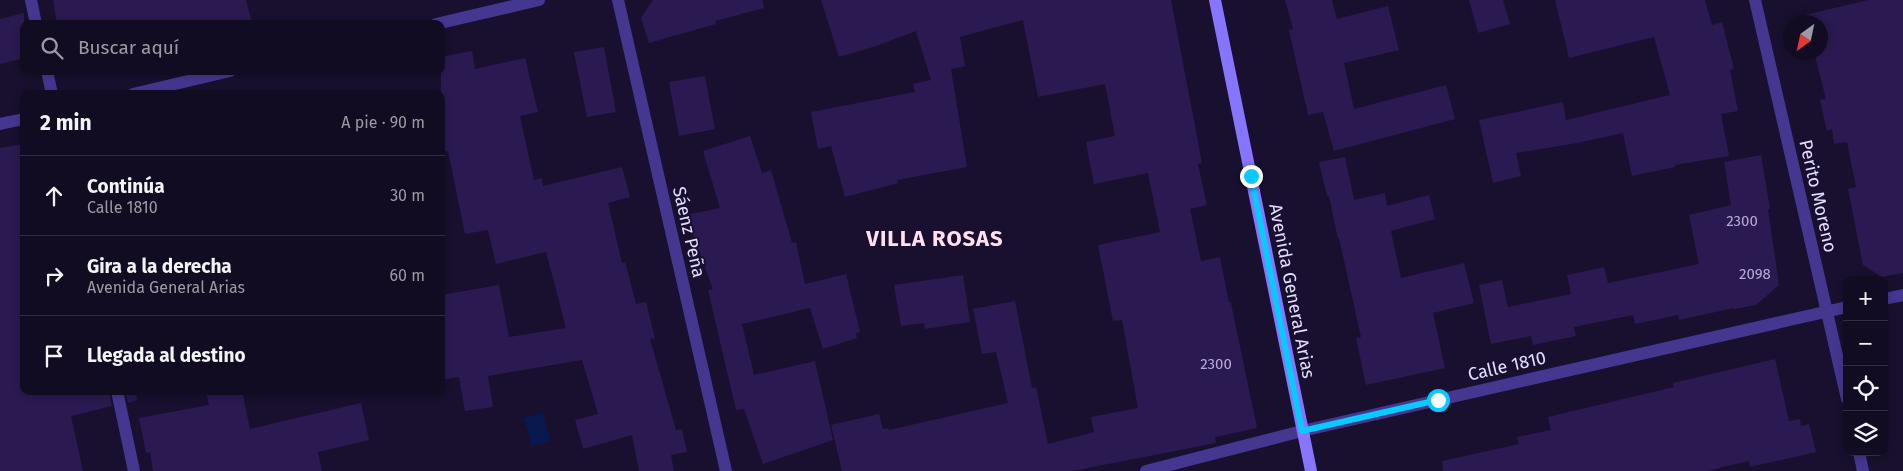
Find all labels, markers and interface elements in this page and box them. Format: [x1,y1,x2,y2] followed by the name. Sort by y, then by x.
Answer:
[1783,15,1828,60] north arrow
[20,20,445,75] search box
[38,34,66,62] icon: search
[78,36,179,59] text: Buscar aquí
[40,110,92,136] text: 2 min
[341,113,425,132] text: A pie · 90 m
[1794,137,1842,255] street label: Perito Moreno
[1240,165,1263,188] route end
[87,175,165,198] text: Continúa
[40,182,68,210] icon: ahead
[668,184,710,280] street label: Sáenz Peña
[390,186,425,205] text: 30 m
[87,198,158,217] text: Calle 1810
[1264,202,1320,380] street label: Avenida General Arias
[1726,212,1758,230] house number: 2300
[865,225,1004,252] district label: VILLA ROSAS
[87,255,232,278] text: Gira a la derecha
[40,262,68,290] icon: right
[1739,265,1771,283] house number: 2098
[390,266,425,285] text: 60 m
[1843,276,1888,456] map controls
[1843,276,1888,321] button: +
[87,278,245,297] text: Avenida General Arias
[1843,321,1888,366] button: −
[40,342,68,370] icon: arrive
[87,344,246,367] text: Llegada al destino
[1466,346,1548,386] street label: Calle 1810
[1200,355,1232,373] house number: 2300
[1843,366,1888,411] button: locate
[1427,389,1450,412] route start
[1843,411,1888,456] button: layers

